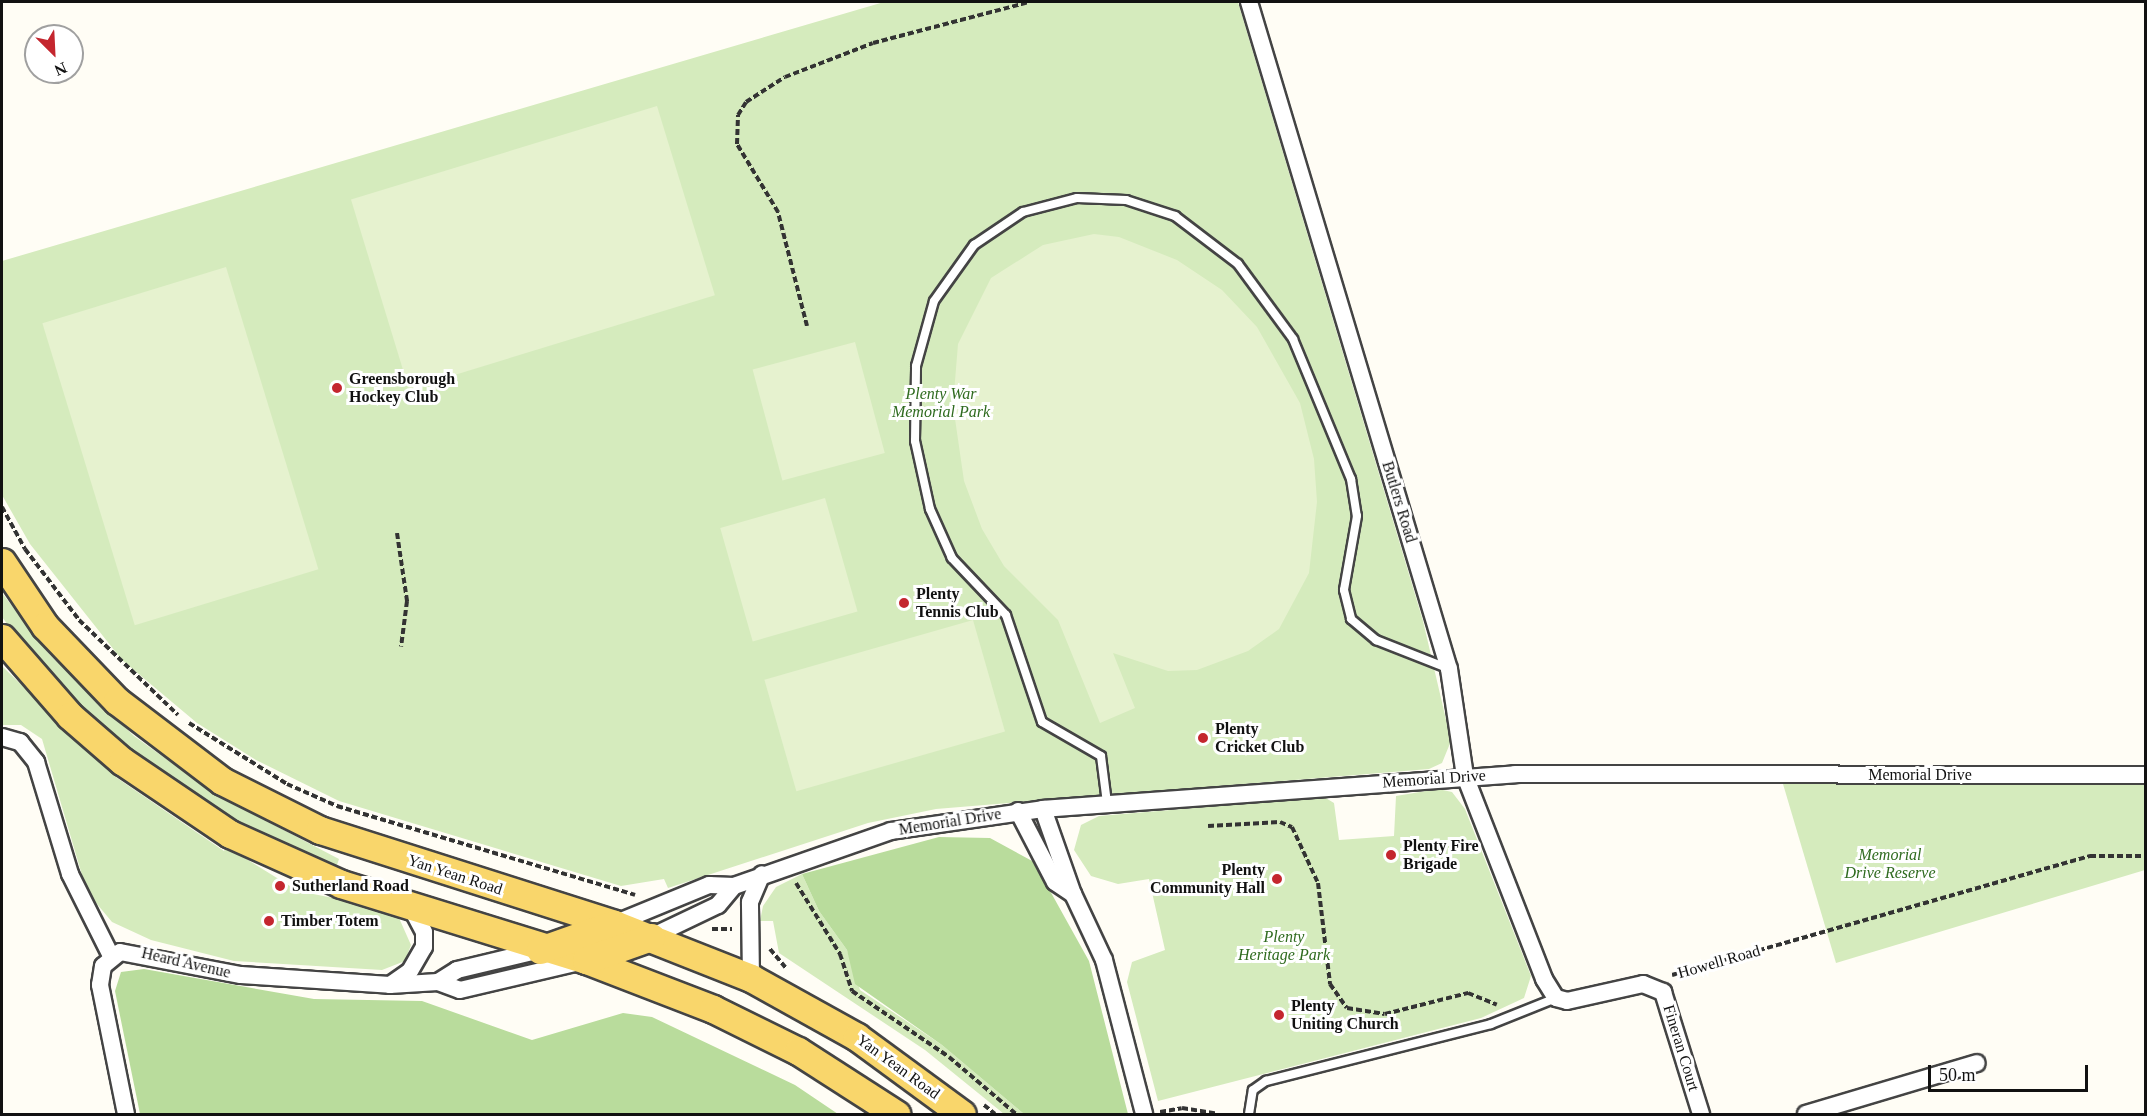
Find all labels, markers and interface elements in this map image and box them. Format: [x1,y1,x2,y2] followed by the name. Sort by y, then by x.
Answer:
[24,24,84,84] north arrow
[52,59,69,79] text: N
[349,369,455,407] place label: Greensborough Hockey Club
[330,381,344,395] marker: Greensborough Hockey Club
[892,384,990,422] park label: Plenty War Memorial Park
[1378,459,1420,545] street label: Butlers Road
[916,584,999,622] place label: Plenty Tennis Club
[897,596,911,610] marker: Plenty Tennis Club
[1215,719,1304,757] place label: Plenty Cricket Club
[1196,731,1210,745] marker: Plenty Cricket Club
[1868,765,1972,785] street label: Memorial Drive
[1382,766,1486,792] street label: Memorial Drive
[897,804,1003,840] street label: Memorial Drive
[1403,836,1479,874] place label: Plenty Fire Brigade
[1844,845,1936,883] park label: Memorial Drive Reserve
[1384,848,1398,862] marker: Plenty Fire Brigade
[405,851,505,899] street label: Yan Yean Road
[1150,860,1265,898] place label: Plenty Community Hall
[1270,872,1284,886] marker: Plenty Community Hall
[292,876,409,896] place label: Sutherland Road
[273,879,287,893] marker: Sutherland Road
[281,911,379,931] place label: Timber Totem
[262,914,276,928] marker: Timber Totem
[1238,927,1330,965] park label: Plenty Heritage Park
[1676,941,1762,983] street label: Howell Road
[139,943,233,983] street label: Heard Avenue
[1291,996,1399,1034] place label: Plenty Uniting Church
[1659,1002,1703,1094] street label: Fineran Court
[1272,1008,1286,1022] marker: Plenty Uniting Church
[852,1030,944,1104] street label: Yan Yean Road
[1931,1053,2092,1091] scale bar
[1939,1065,1976,1085] text: 50 m

